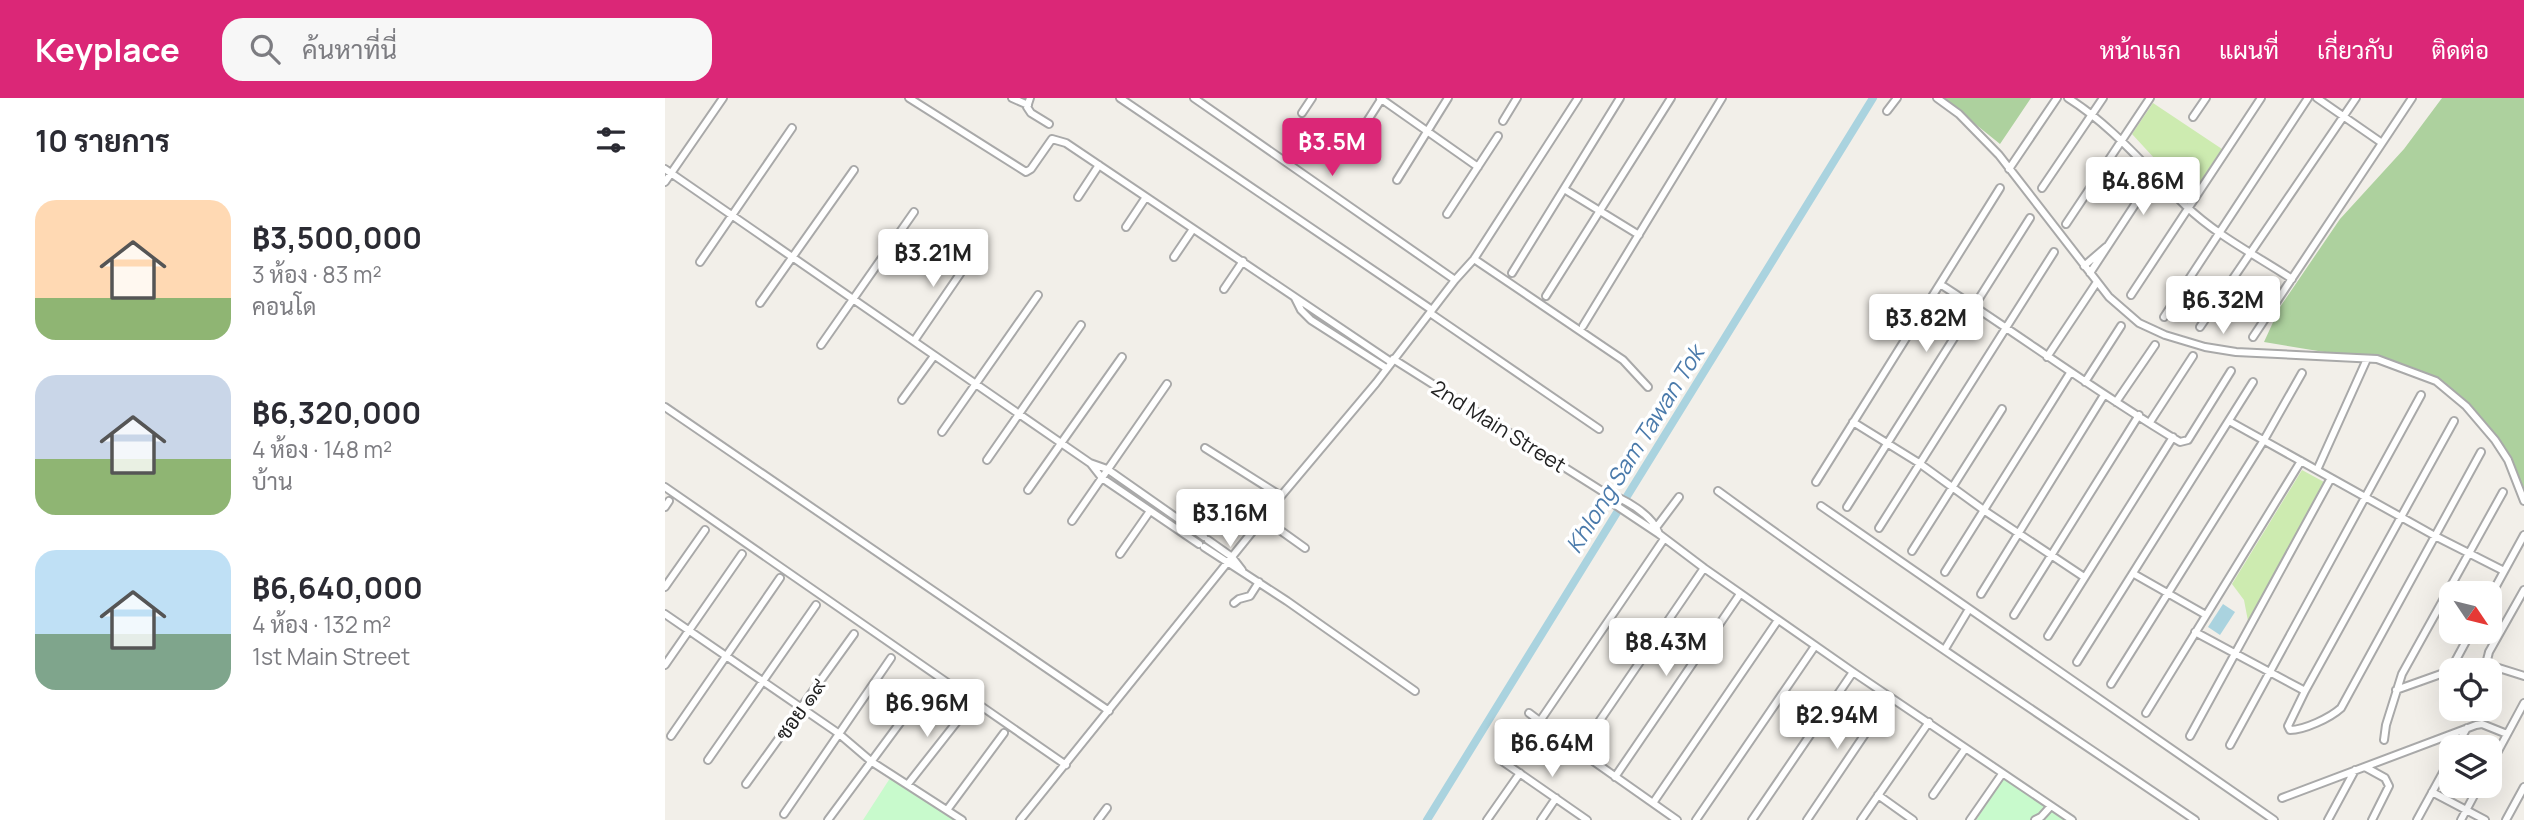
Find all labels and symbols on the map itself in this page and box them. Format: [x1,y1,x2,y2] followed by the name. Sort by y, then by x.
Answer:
[1283,118,1381,178] pin: ฿3.5M
[2086,158,2200,217] pin: ฿4.86M
[876,230,990,289] pin: ฿3.21M
[2166,276,2280,336] pin: ฿6.32M
[1869,294,1983,354] pin: ฿3.82M
[1557,336,1713,559] water label: Khlong Sam Tawan Tok
[1426,373,1572,479] street label: 2nd Main Street
[1173,490,1287,549] pin: ฿3.16M
[2439,581,2503,644] north arrow
[1609,618,1723,678] pin: ฿8.43M
[768,672,832,746] street label: ซอย ๑๙
[870,680,984,739] pin: ฿6.96M
[1780,692,1894,751] pin: ฿2.94M
[1495,720,1609,779] pin: ฿6.64M

